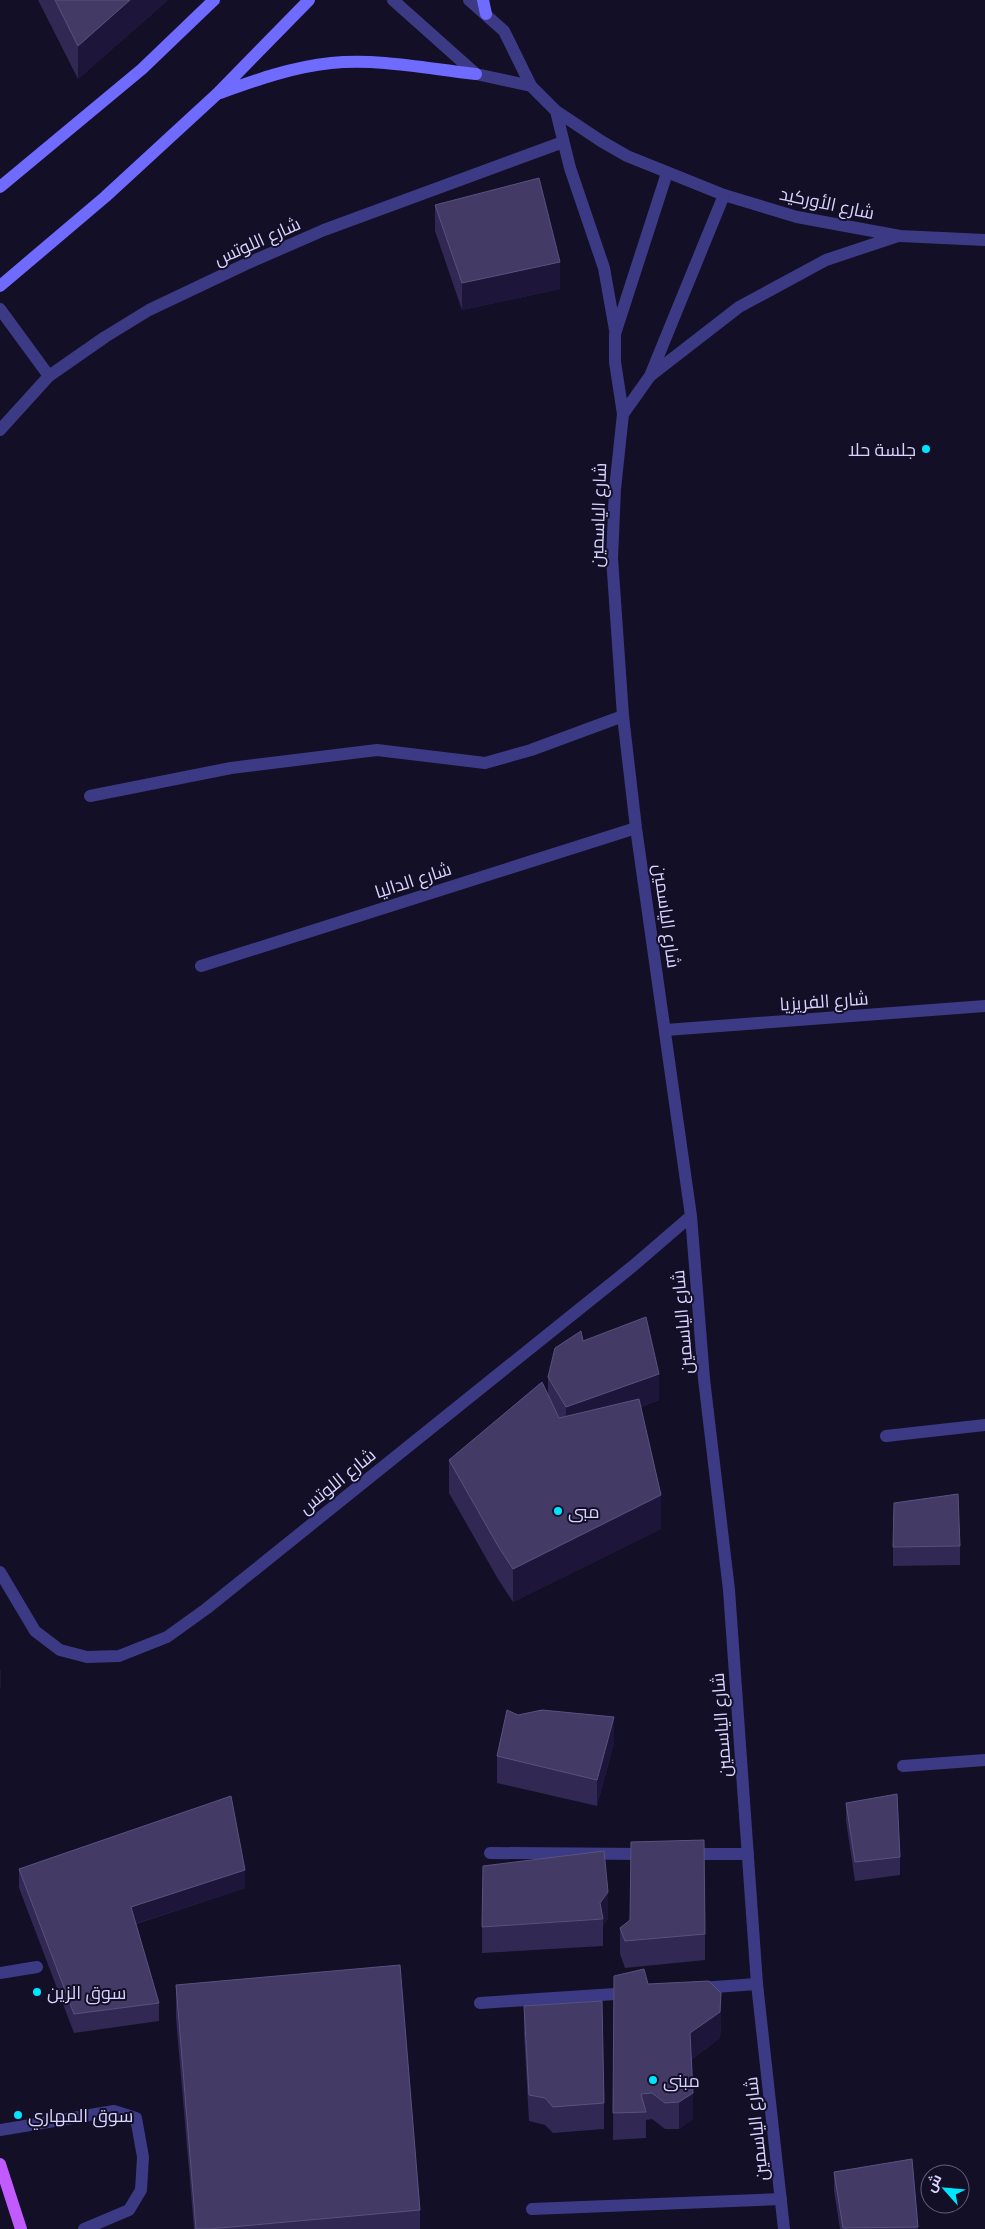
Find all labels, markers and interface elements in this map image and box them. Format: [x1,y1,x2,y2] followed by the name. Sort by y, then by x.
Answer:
[777,183,876,225] street label: شارع الأوركيد
[211,213,304,271] street label: شارع اللوتس
[848,439,916,460] place label: جلسة حلا
[920,443,932,455] marker: جلسة حلا
[586,462,612,568] street label: شارع الياسمين
[372,858,455,904] street label: شارع الداليا
[647,863,685,970] street label: شارع الياسمين
[779,987,869,1017] street label: شارع الفريزيا
[667,1269,699,1375] street label: شارع الياسمين
[295,1444,381,1520] street label: شارع اللوتس
[568,1501,600,1523] place label: مبى
[552,1505,564,1517] marker: مبى
[707,1672,737,1778] street label: شارع الياسمين
[47,1982,126,2005] place label: سوق الزين
[31,1986,43,1998] marker: سوق الزين
[663,2070,700,2092] place label: مبنى
[647,2074,659,2086] marker: مبنى
[740,2076,774,2182] street label: شارع الياسمين
[28,2105,133,2130] place label: سوق المهاري
[12,2109,24,2121] marker: سوق المهاري
[920,2164,970,2214] north arrow
[922,2171,946,2195] text: ش

